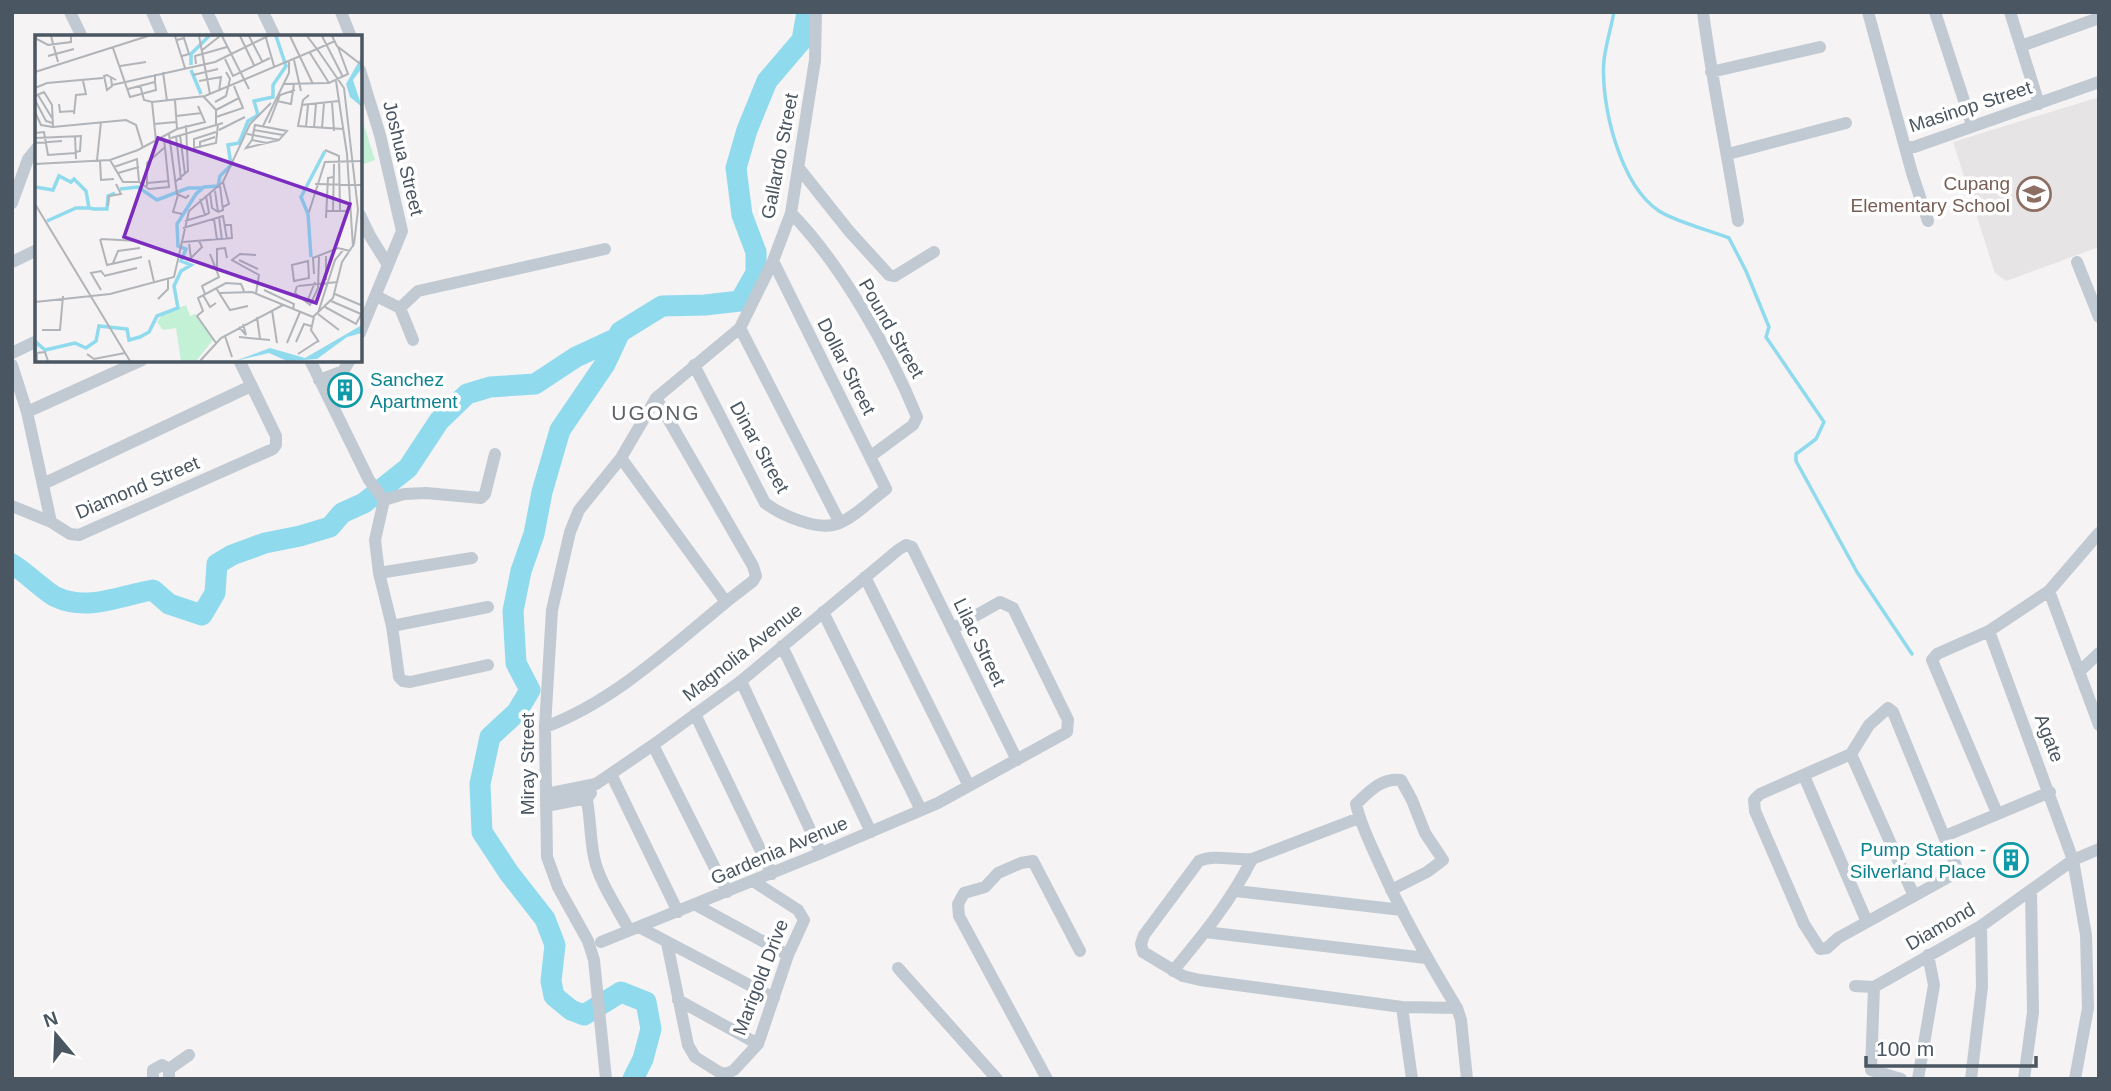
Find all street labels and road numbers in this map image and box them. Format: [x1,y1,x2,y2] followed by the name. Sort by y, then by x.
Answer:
[1906,77,2035,136] street label: Masinop Street
[757,91,802,221] street label: Gallardo Street
[379,99,428,218] street label: Joshua Street
[855,275,929,382] street label: Pound Street
[813,314,880,419] street label: Dollar Street
[726,398,794,497] street label: Dinar Street
[72,452,203,523] street label: Diamond Street
[949,595,1010,690] street label: Lilac Street
[679,599,806,705] street label: Magnolia Avenue
[2031,711,2068,765] street label: Agate
[517,712,538,815] street label: Miray Street
[708,812,851,889] street label: Gardenia Avenue
[1902,898,1978,955] street label: Diamond
[729,916,792,1038] street label: Marigold Drive

